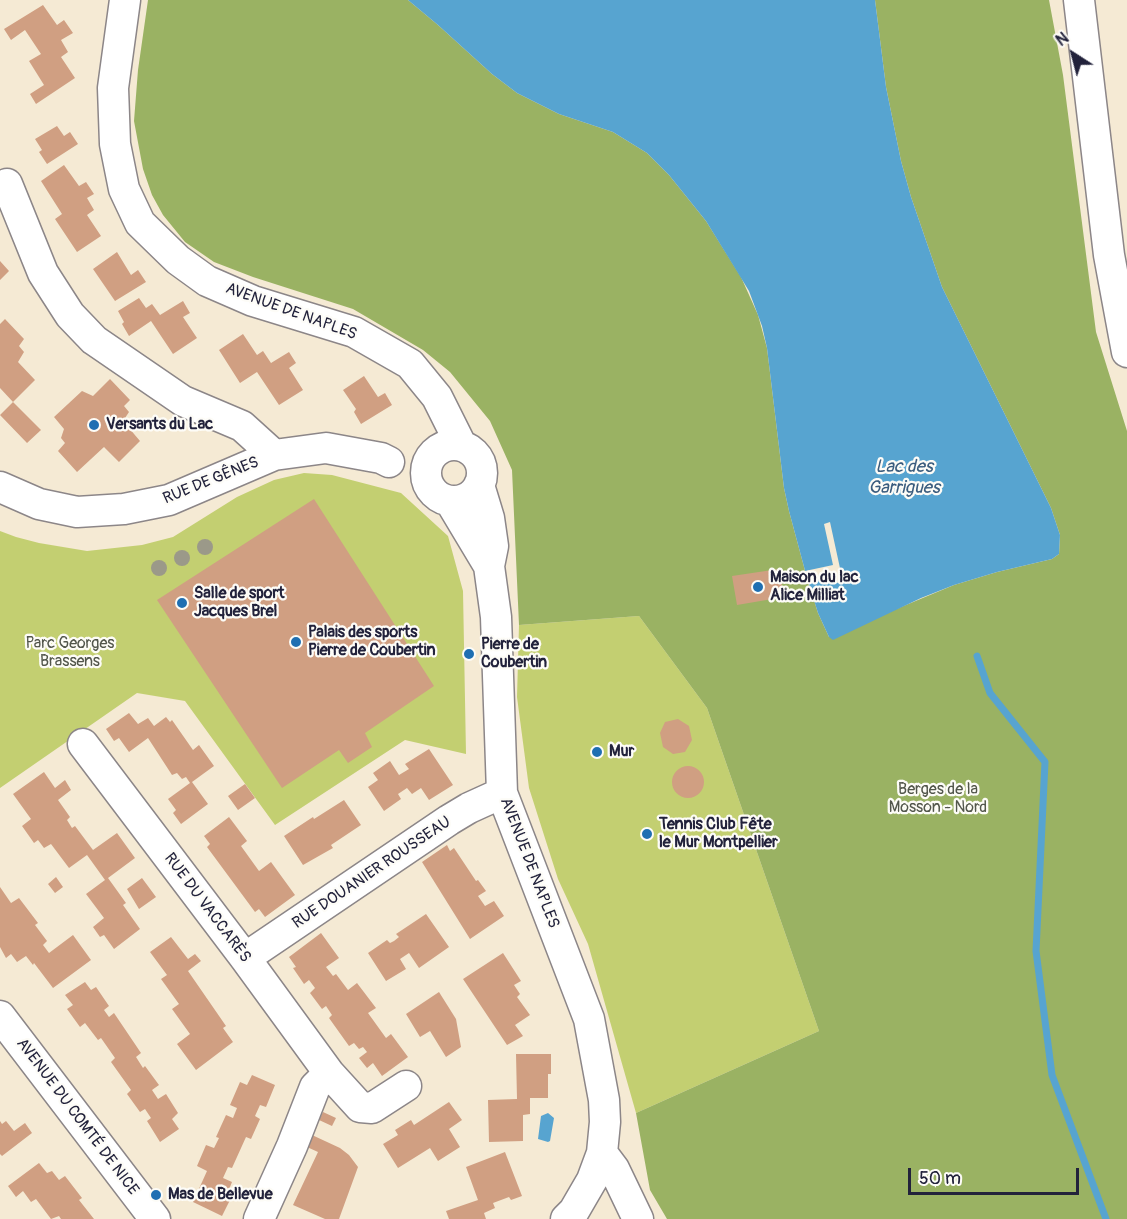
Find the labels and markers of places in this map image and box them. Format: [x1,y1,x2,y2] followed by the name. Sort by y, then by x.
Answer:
[106,415,213,435] place label: Versants du Lac
[87,418,101,432] marker: Versants du Lac
[770,568,859,606] place label: Maison du lac Alice Milliat
[751,580,765,594] marker: Maison du lac Alice Milliat
[194,584,285,622] place label: Salle de sport Jacques Brel
[175,596,189,610] marker: Salle de sport Jacques Brel
[308,623,436,661] place label: Palais des sports Pierre de Coubertin
[289,635,303,649] marker: Palais des sports Pierre de Coubertin
[481,635,547,673] place label: Pierre de Coubertin
[462,647,476,661] marker: Pierre de Coubertin
[609,742,634,762] place label: Mur
[590,745,604,759] marker: Mur
[659,815,778,853] place label: Tennis Club Fête le Mur Montpellier
[640,827,654,841] marker: Tennis Club Fête le Mur Montpellier
[168,1185,273,1205] place label: Mas de Bellevue
[149,1188,163,1202] marker: Mas de Bellevue

